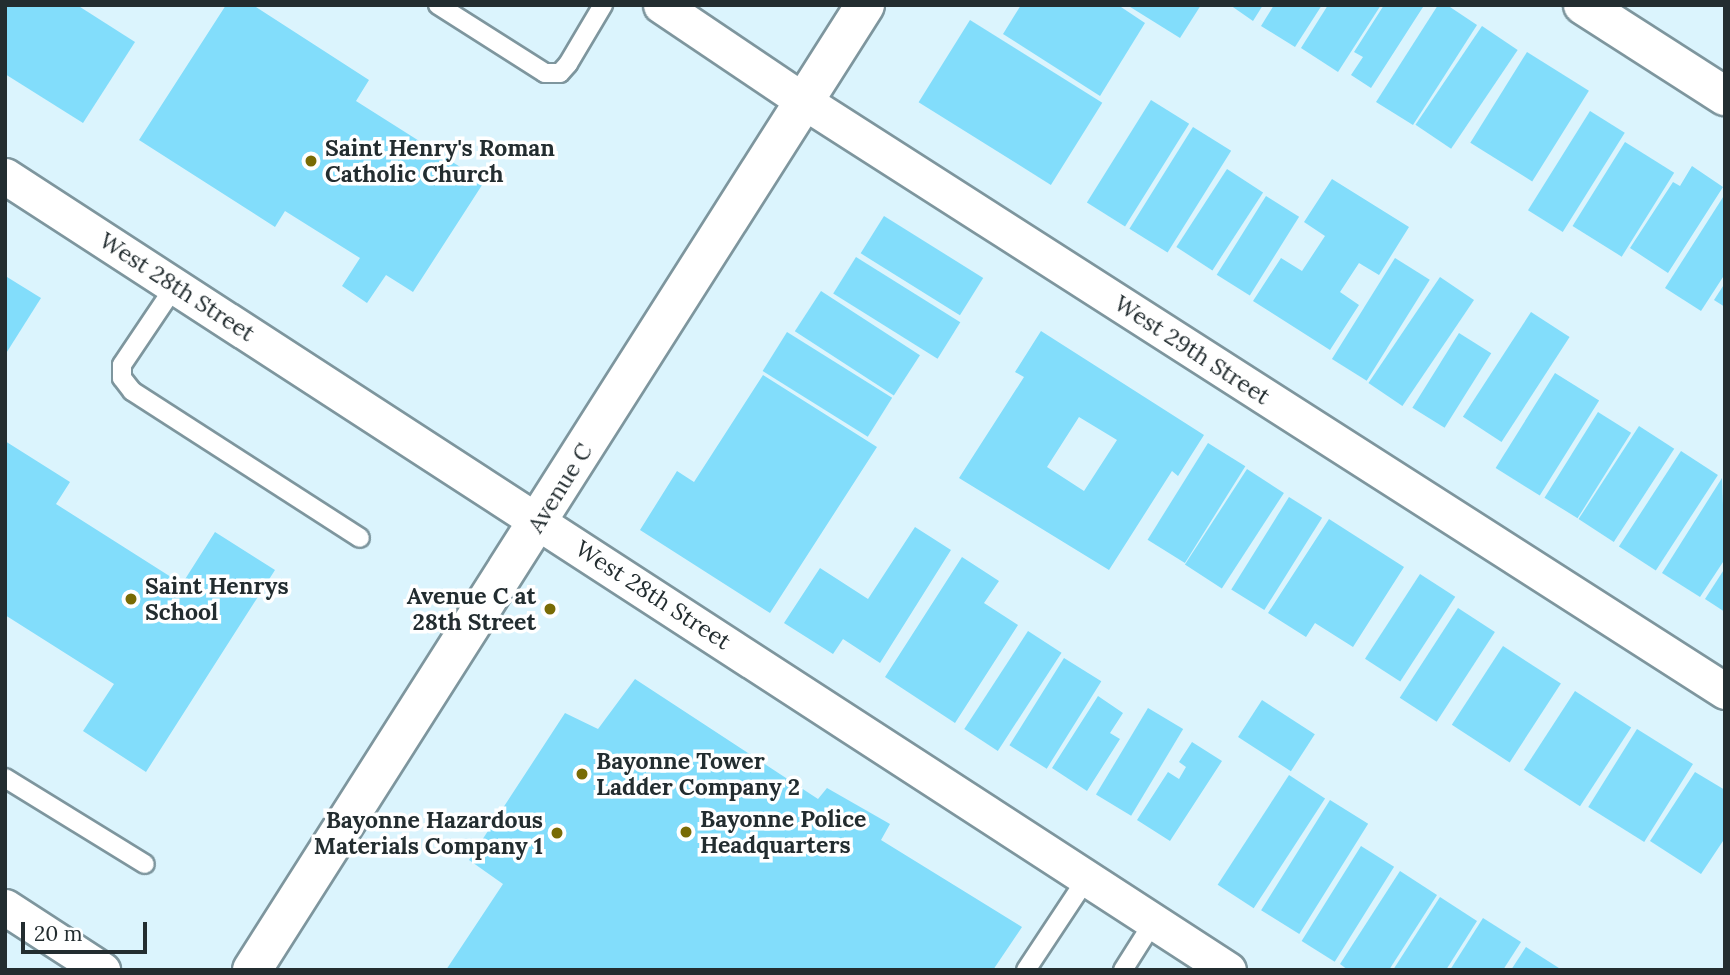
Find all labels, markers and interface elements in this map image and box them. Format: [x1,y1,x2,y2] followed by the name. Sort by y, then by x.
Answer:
[325,134,555,188] place label: Saint Henry's Roman Catholic Church
[303,153,319,169] marker: Saint Henry's Roman Catholic Church
[94,227,260,347] street label: West 28th Street
[1109,290,1275,410] street label: West 29th Street
[522,438,598,538] street label: Avenue C
[570,535,736,655] street label: West 28th Street
[145,572,289,626] place label: Saint Henrys School
[407,582,536,636] place label: Avenue C at 28th Street
[123,591,139,607] marker: Saint Henrys School
[542,601,558,617] marker: Avenue C at 28th Street
[596,747,800,801] place label: Bayonne Tower Ladder Company 2
[574,766,590,782] marker: Bayonne Tower Ladder Company 2
[700,805,866,859] place label: Bayonne Police Headquarters
[314,806,543,860] place label: Bayonne Hazardous Materials Company 1
[678,824,694,840] marker: Bayonne Police Headquarters
[549,825,565,841] marker: Bayonne Hazardous Materials Company 1
[24,908,150,952] scale bar
[34,920,83,947] text: 20 m

